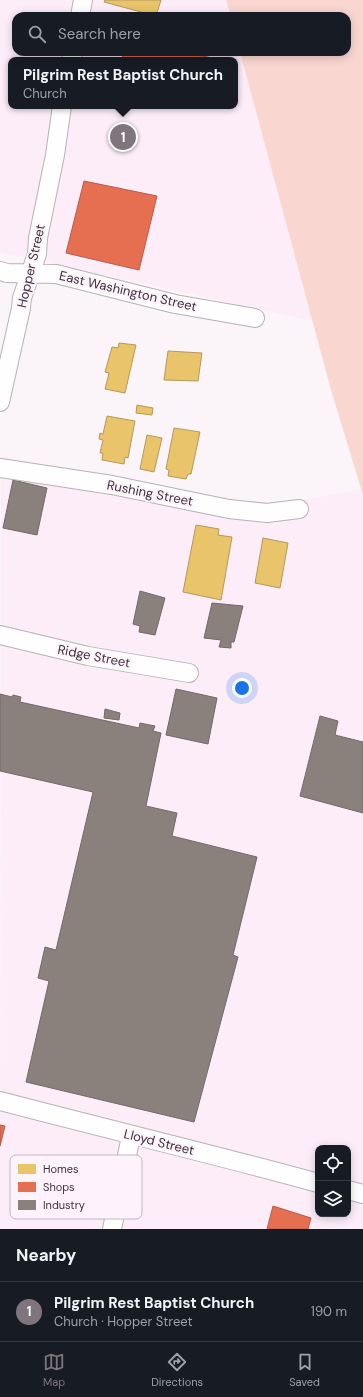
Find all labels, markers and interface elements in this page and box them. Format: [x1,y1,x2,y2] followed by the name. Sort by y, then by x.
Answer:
[12,12,351,56] search box
[26,23,48,45] icon: search
[58,24,141,44] text: Search here
[8,57,238,109] popup
[23,65,223,85] text: Pilgrim Rest Baptist Church
[23,85,67,102] text: Church
[110,122,136,152] pin: 1
[13,223,49,309] street label: Hopper Street
[58,267,198,315] street label: East Washington Street
[106,476,194,510] street label: Rushing Street
[56,641,132,671] street label: Ridge Street
[232,678,252,698] your location
[122,1125,196,1159] street label: Lloyd Street
[315,1145,351,1217] map controls
[315,1145,351,1181] button: locate
[10,1155,142,1219] legend
[43,1162,79,1176] text: Homes
[43,1180,75,1194] text: Shops
[315,1181,351,1217] button: layers
[43,1198,85,1212] text: Industry
[16,1244,76,1266] text: Nearby
[54,1293,254,1313] text: Pilgrim Rest Baptist Church
[27,1303,31,1320] text: 1
[311,1303,347,1320] text: 190 m
[54,1313,193,1330] text: Church · Hopper Street
[43,1351,65,1389] tab: Map
[151,1351,203,1389] tab: Directions
[289,1351,320,1389] tab: Saved

